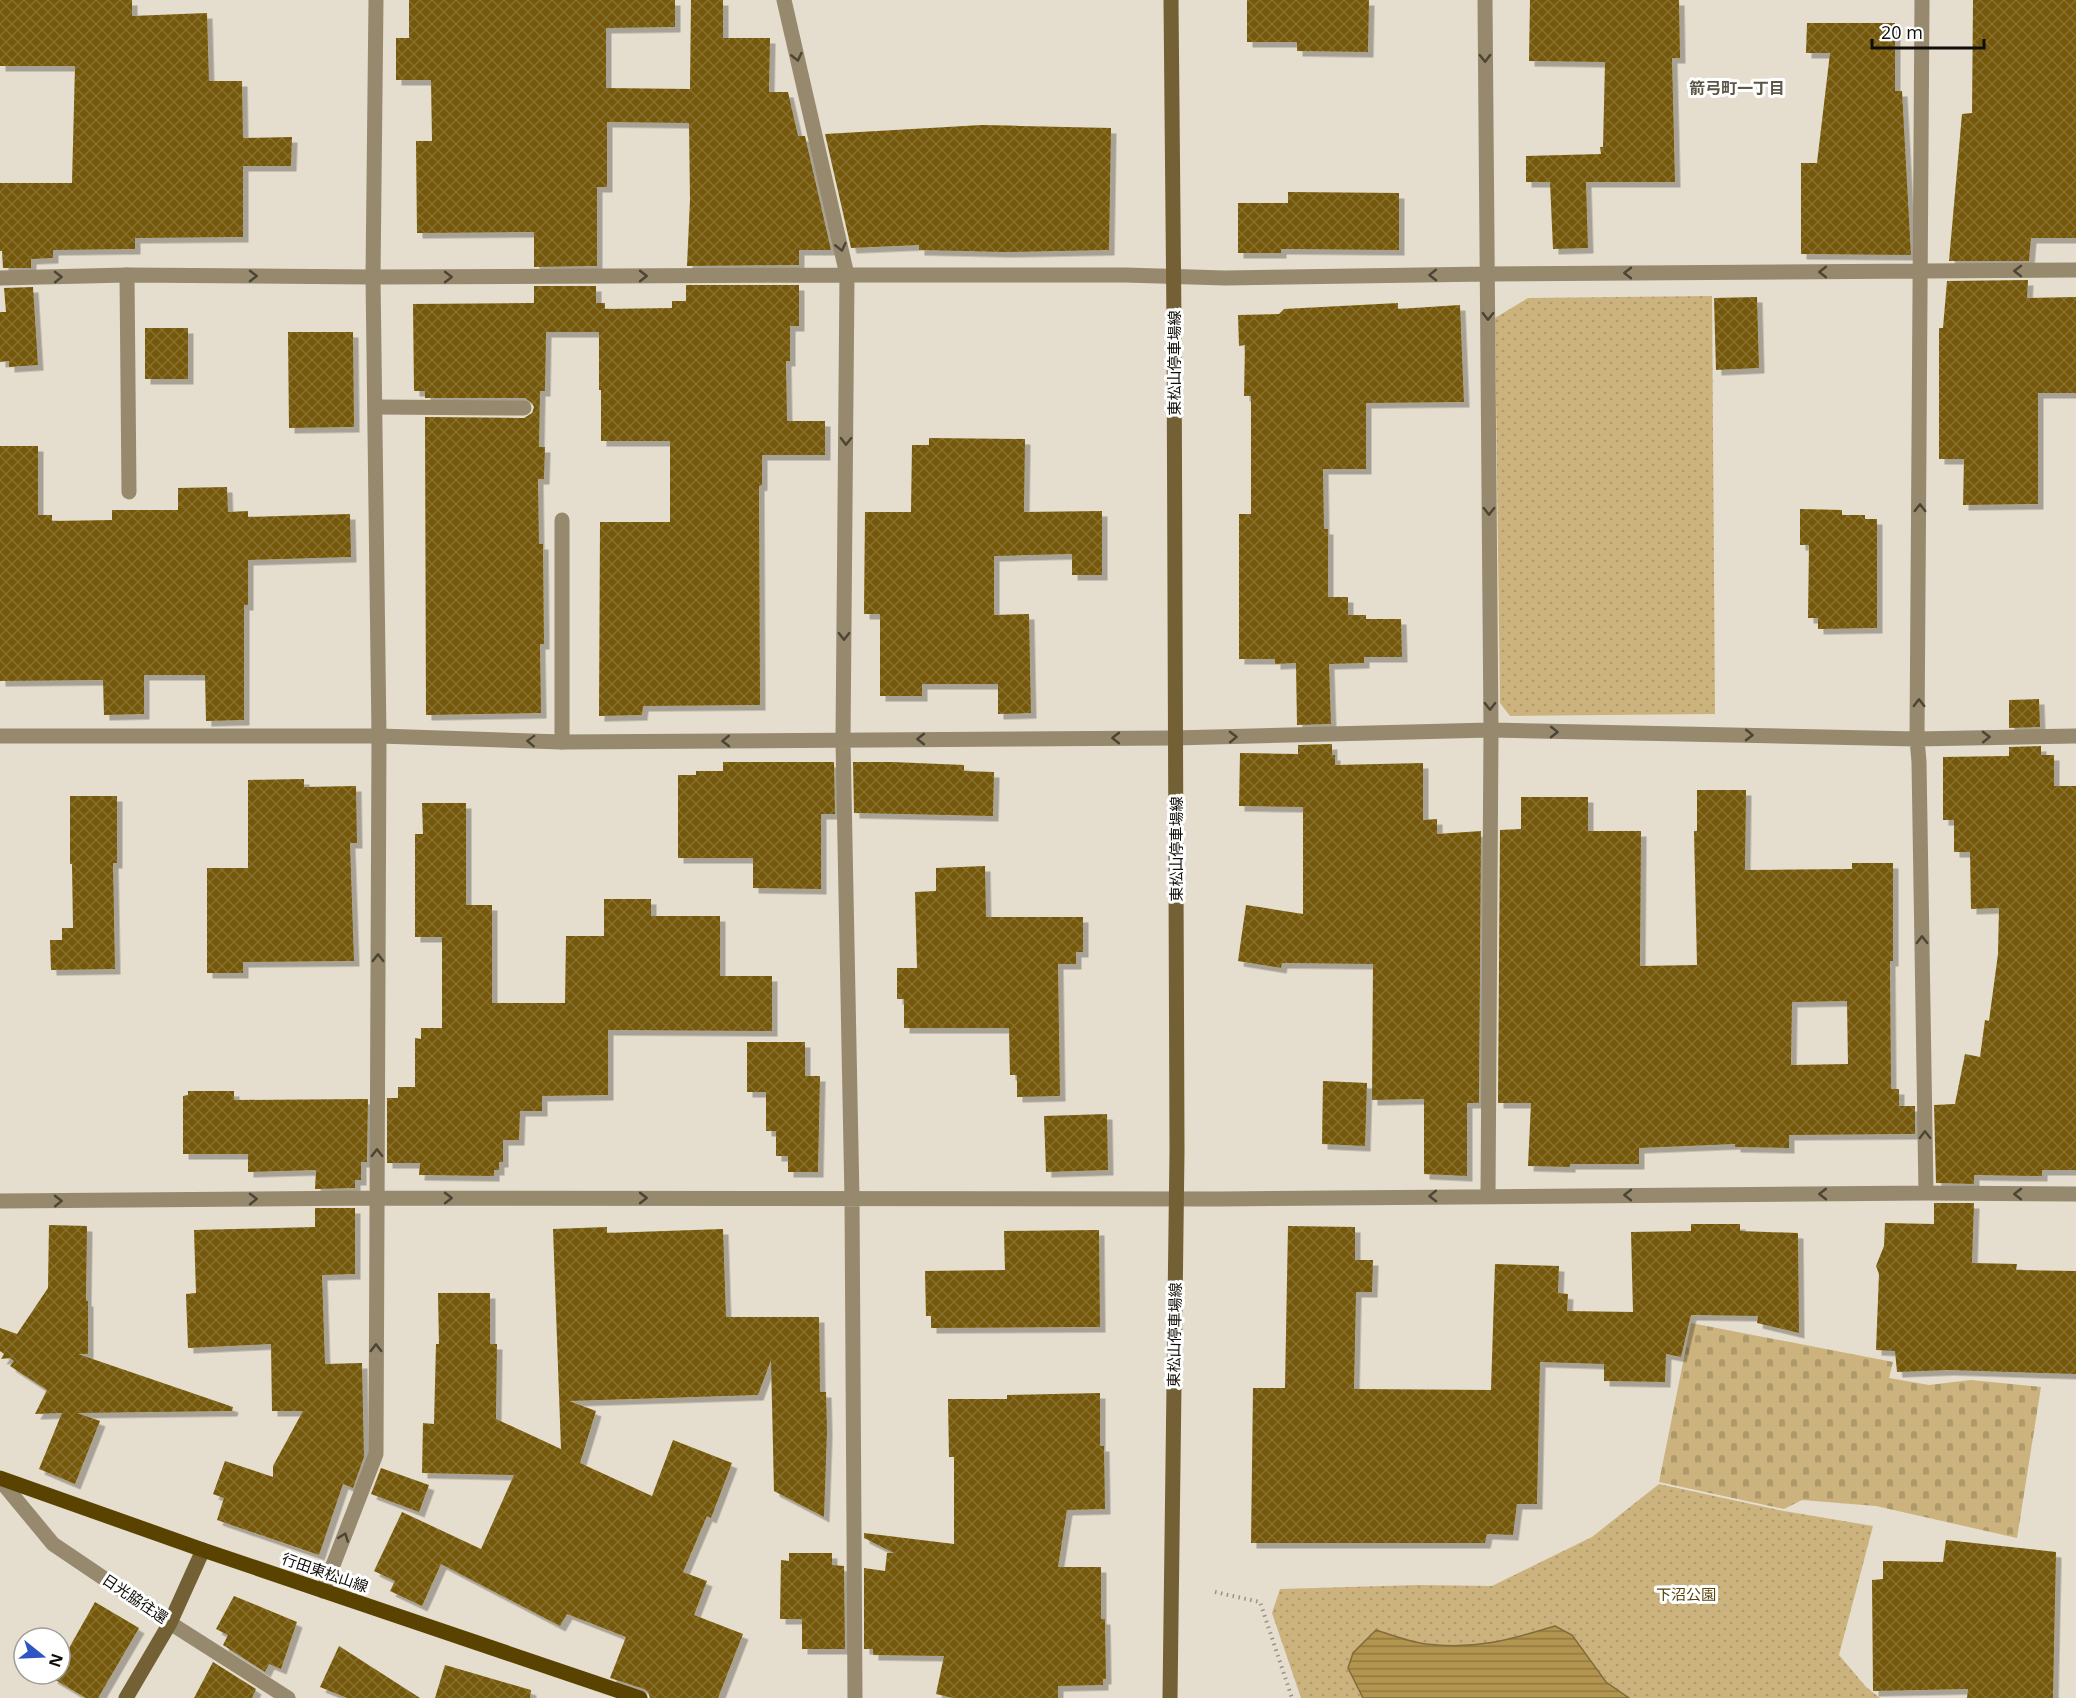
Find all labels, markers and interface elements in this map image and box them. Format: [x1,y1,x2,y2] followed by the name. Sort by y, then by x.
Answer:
[1872,12,1984,50] scale bar
[1881,20,1923,44] text: 20 m
[790,52,803,62] one-way arrow
[1479,54,1491,63] one-way arrow
[1689,77,1785,99] district label: 箭弓町一丁目
[834,242,847,252] one-way arrow
[2013,265,2022,277] one-way arrow
[1818,266,1827,278] one-way arrow
[1623,267,1632,279] one-way arrow
[1428,269,1437,281] one-way arrow
[249,270,258,282] one-way arrow
[639,270,648,282] one-way arrow
[54,271,63,283] one-way arrow
[444,271,453,283] one-way arrow
[1164,310,1184,416] street label: 東松山停車場線
[1482,312,1494,321] one-way arrow
[840,437,852,446] one-way arrow
[1914,504,1926,513] one-way arrow
[1483,507,1495,516] one-way arrow
[838,632,850,641] one-way arrow
[1912,699,1925,708] one-way arrow
[1484,702,1497,711] one-way arrow
[1549,725,1558,738] one-way arrow
[1744,729,1753,742] one-way arrow
[1228,731,1237,743] one-way arrow
[1981,731,1990,744] one-way arrow
[1111,732,1120,744] one-way arrow
[916,733,925,745] one-way arrow
[526,735,535,748] one-way arrow
[721,735,730,747] one-way arrow
[1166,796,1186,902] street label: 東松山停車場線
[1916,935,1928,944] one-way arrow
[372,954,384,963] one-way arrow
[1919,1130,1931,1139] one-way arrow
[371,1149,383,1158] one-way arrow
[1818,1188,1827,1200] one-way arrow
[2013,1188,2022,1200] one-way arrow
[1623,1189,1632,1201] one-way arrow
[1428,1190,1437,1202] one-way arrow
[444,1192,453,1204] one-way arrow
[639,1192,648,1204] one-way arrow
[249,1193,258,1205] one-way arrow
[54,1195,63,1207] one-way arrow
[1163,1282,1185,1388] street label: 東松山停車場線
[370,1344,383,1353] one-way arrow
[337,1532,349,1543] one-way arrow
[280,1548,371,1596] street label: 行田東松山線
[99,1569,172,1627] street label: 日光脇往還
[1656,1584,1716,1604] park label: 下沼公園
[12,1626,72,1686] north arrow
[44,1651,69,1670] text: N

